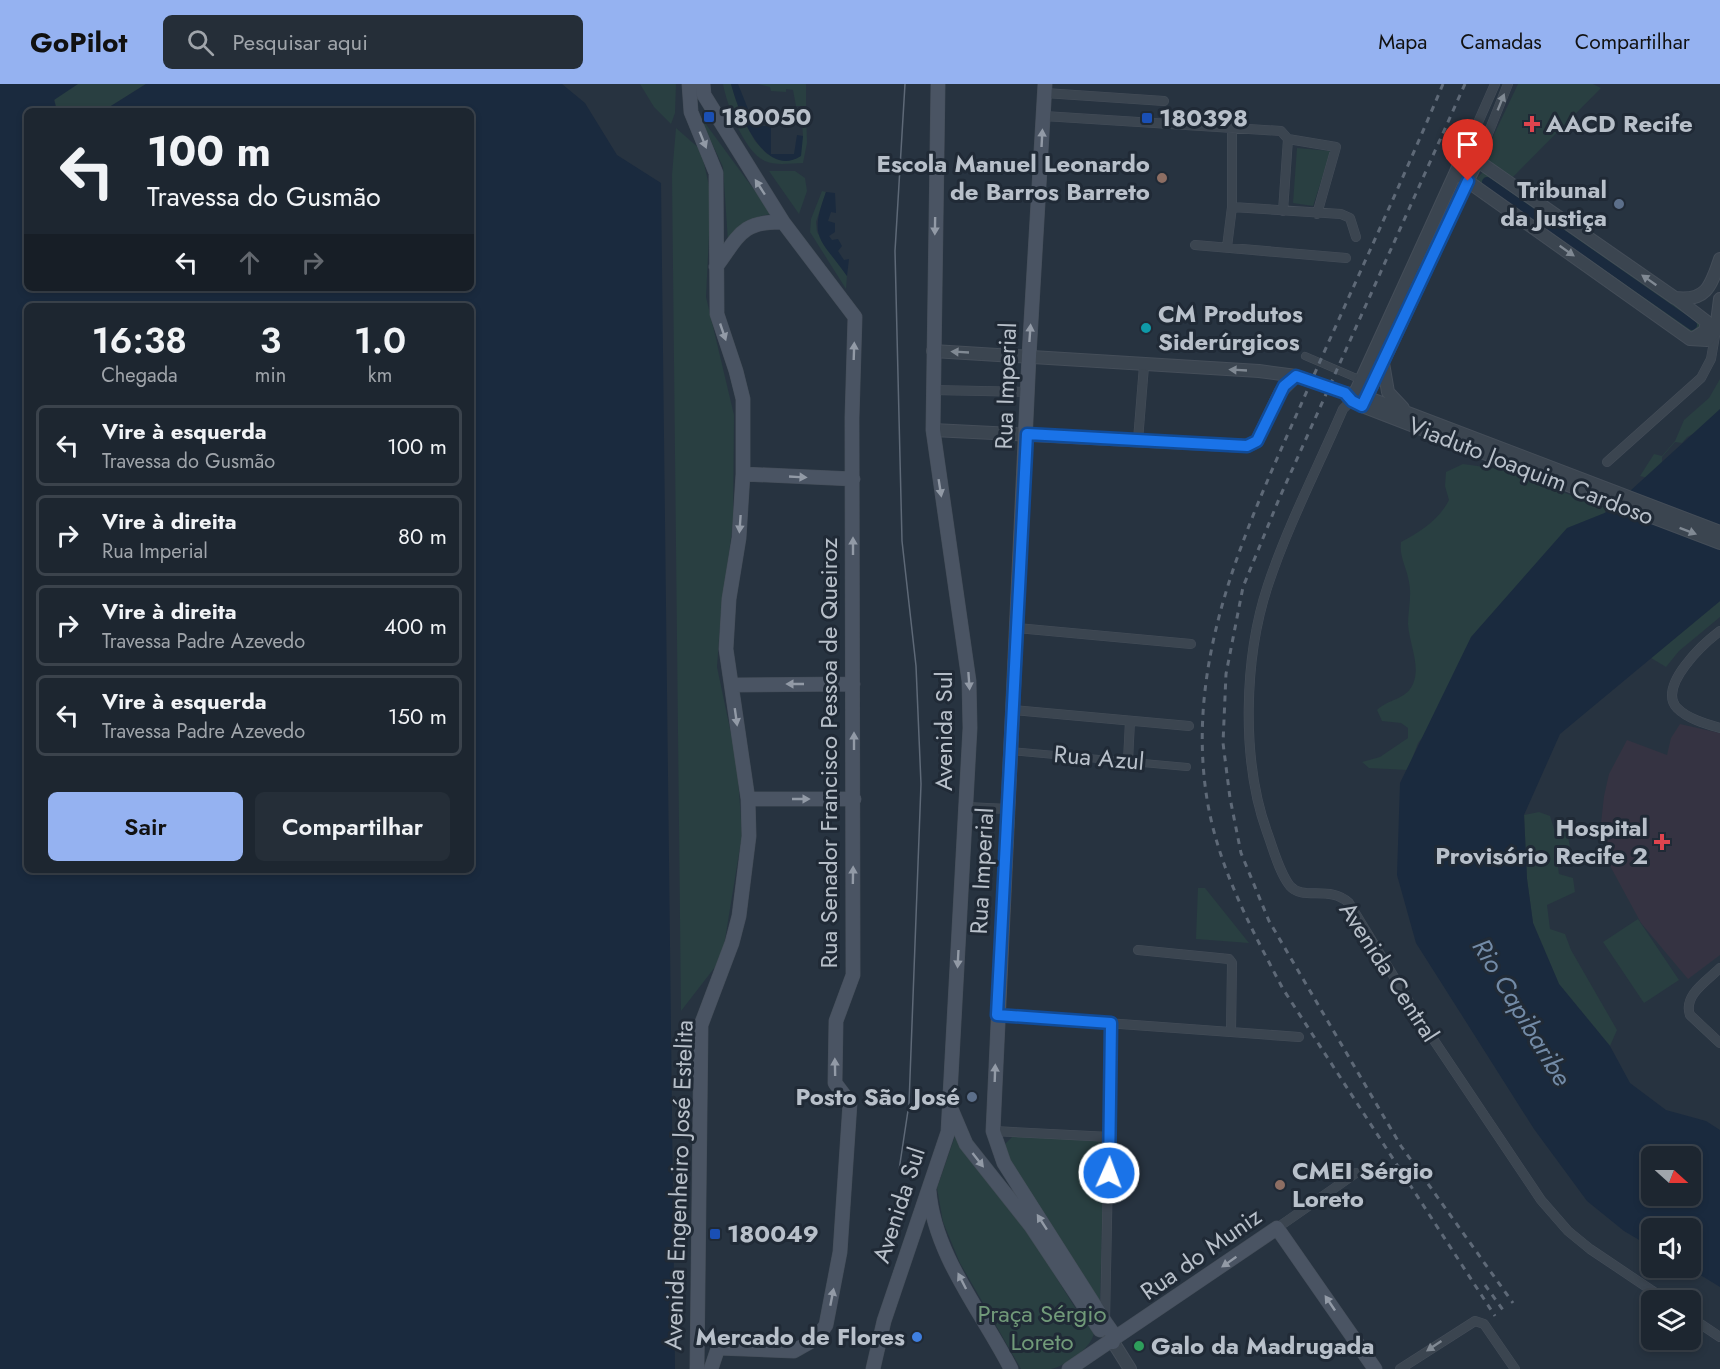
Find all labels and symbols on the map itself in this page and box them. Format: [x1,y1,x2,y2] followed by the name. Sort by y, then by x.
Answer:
[1496,93,1506,111] one-way arrow
[721,99,811,134] place label: 180050
[1159,100,1248,135] place label: 180398
[1545,106,1693,141] place label: AACD Recife
[702,110,716,124] marker: 180050
[1140,111,1154,125] marker: 180398
[1523,115,1541,133] marker: AACD Recife
[1442,119,1493,181] pin
[1038,128,1047,147] one-way arrow
[698,132,708,150] one-way arrow
[876,146,1150,209] place label: Escola Manuel Leonardo de Barros Barreto
[1155,171,1169,185] marker: Escola Manuel Leonardo de Barros Barreto
[1500,172,1607,235] place label: Tribunal da Justiça
[755,179,766,195] one-way arrow
[1612,197,1626,211] marker: Tribunal da Justiça
[930,217,940,236] one-way arrow
[1559,245,1575,257] one-way arrow
[1641,275,1657,286] one-way arrow
[1158,296,1303,359] place label: CM Produtos Siderúrgicos
[1139,321,1153,335] marker: CM Produtos Siderúrgicos
[986,322,1025,450] street label: Rua Imperial
[719,323,728,341] one-way arrow
[1026,323,1035,342] one-way arrow
[850,341,859,360] one-way arrow
[950,348,969,357] one-way arrow
[1229,366,1248,375] one-way arrow
[1403,408,1659,534] street label: Viaduto Joaquim Cardoso
[789,472,808,481] one-way arrow
[936,479,945,498] one-way arrow
[735,514,745,533] one-way arrow
[1679,526,1697,536] one-way arrow
[848,536,858,555] one-way arrow
[811,538,846,968] street label: Rua Senador Francisco Pessoa de Queiroz
[926,671,961,791] street label: Avenida Sul
[964,671,974,690] one-way arrow
[785,679,804,689] one-way arrow
[732,708,741,727] one-way arrow
[849,731,859,750] one-way arrow
[1052,736,1146,779] street label: Rua Azul
[792,794,811,804] one-way arrow
[961,807,1002,935] street label: Rua Imperial
[1435,810,1648,873] place label: Hospital Provisório Recife 2
[1653,833,1671,851] marker: Hospital Provisório Recife 2
[849,865,858,884] one-way arrow
[1331,895,1448,1049] street label: Avenida Central
[1463,931,1581,1093] water label: Rio Capibaribe
[953,950,962,969] one-way arrow
[655,1019,702,1351] street label: Avenida Engenheiro José Estelita
[830,1057,840,1076] one-way arrow
[990,1063,999,1082] one-way arrow
[795,1079,960,1114] place label: Posto São José
[965,1090,979,1104] marker: Posto São José
[1077,1141,1141,1205] position arrow
[863,1142,934,1267] street label: Avenida Sul
[1641,1146,1701,1206] north arrow
[971,1152,984,1168] one-way arrow
[1292,1153,1433,1216] place label: CMEI Sérgio Loreto
[1273,1178,1287,1192] marker: CMEI Sérgio Loreto
[1133,1199,1268,1308] street label: Rua do Muniz
[1036,1214,1047,1230] one-way arrow
[727,1216,819,1251] place label: 180049
[708,1227,722,1241] marker: 180049
[1221,1256,1237,1267] one-way arrow
[958,1273,967,1290] one-way arrow
[828,1288,837,1307] one-way arrow
[1325,1295,1336,1311] one-way arrow
[977,1296,1107,1359] park label: Praça Sérgio Loreto
[696,1319,905,1354] place label: Mercado de Flores
[1151,1328,1374,1363] place label: Galo da Madrugada
[910,1330,924,1344] marker: Mercado de Flores
[1132,1339,1146,1353] marker: Galo da Madrugada
[1426,1341,1443,1352] one-way arrow

